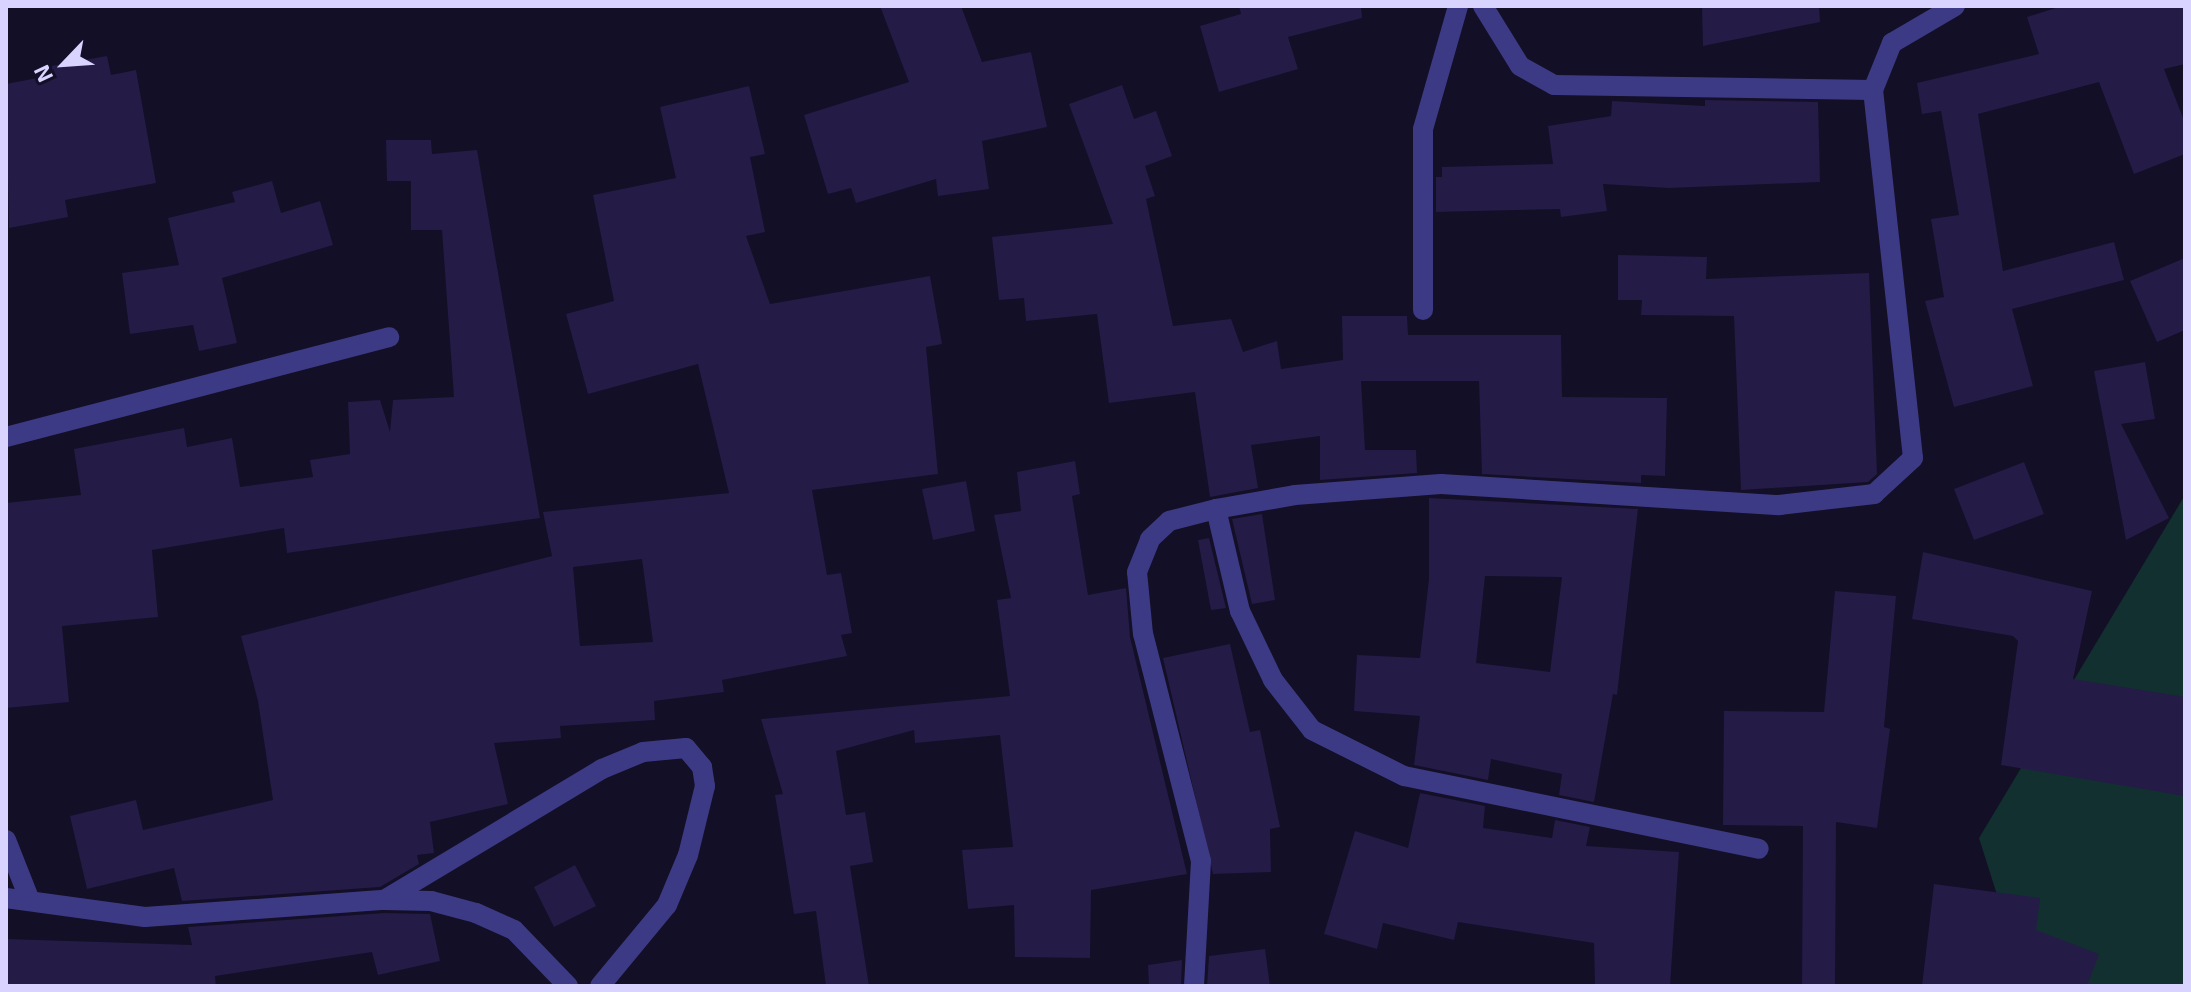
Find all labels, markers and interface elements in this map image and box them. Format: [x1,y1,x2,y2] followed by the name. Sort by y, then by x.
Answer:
[24,24,104,104] north arrow
[27,61,57,87] text: N

